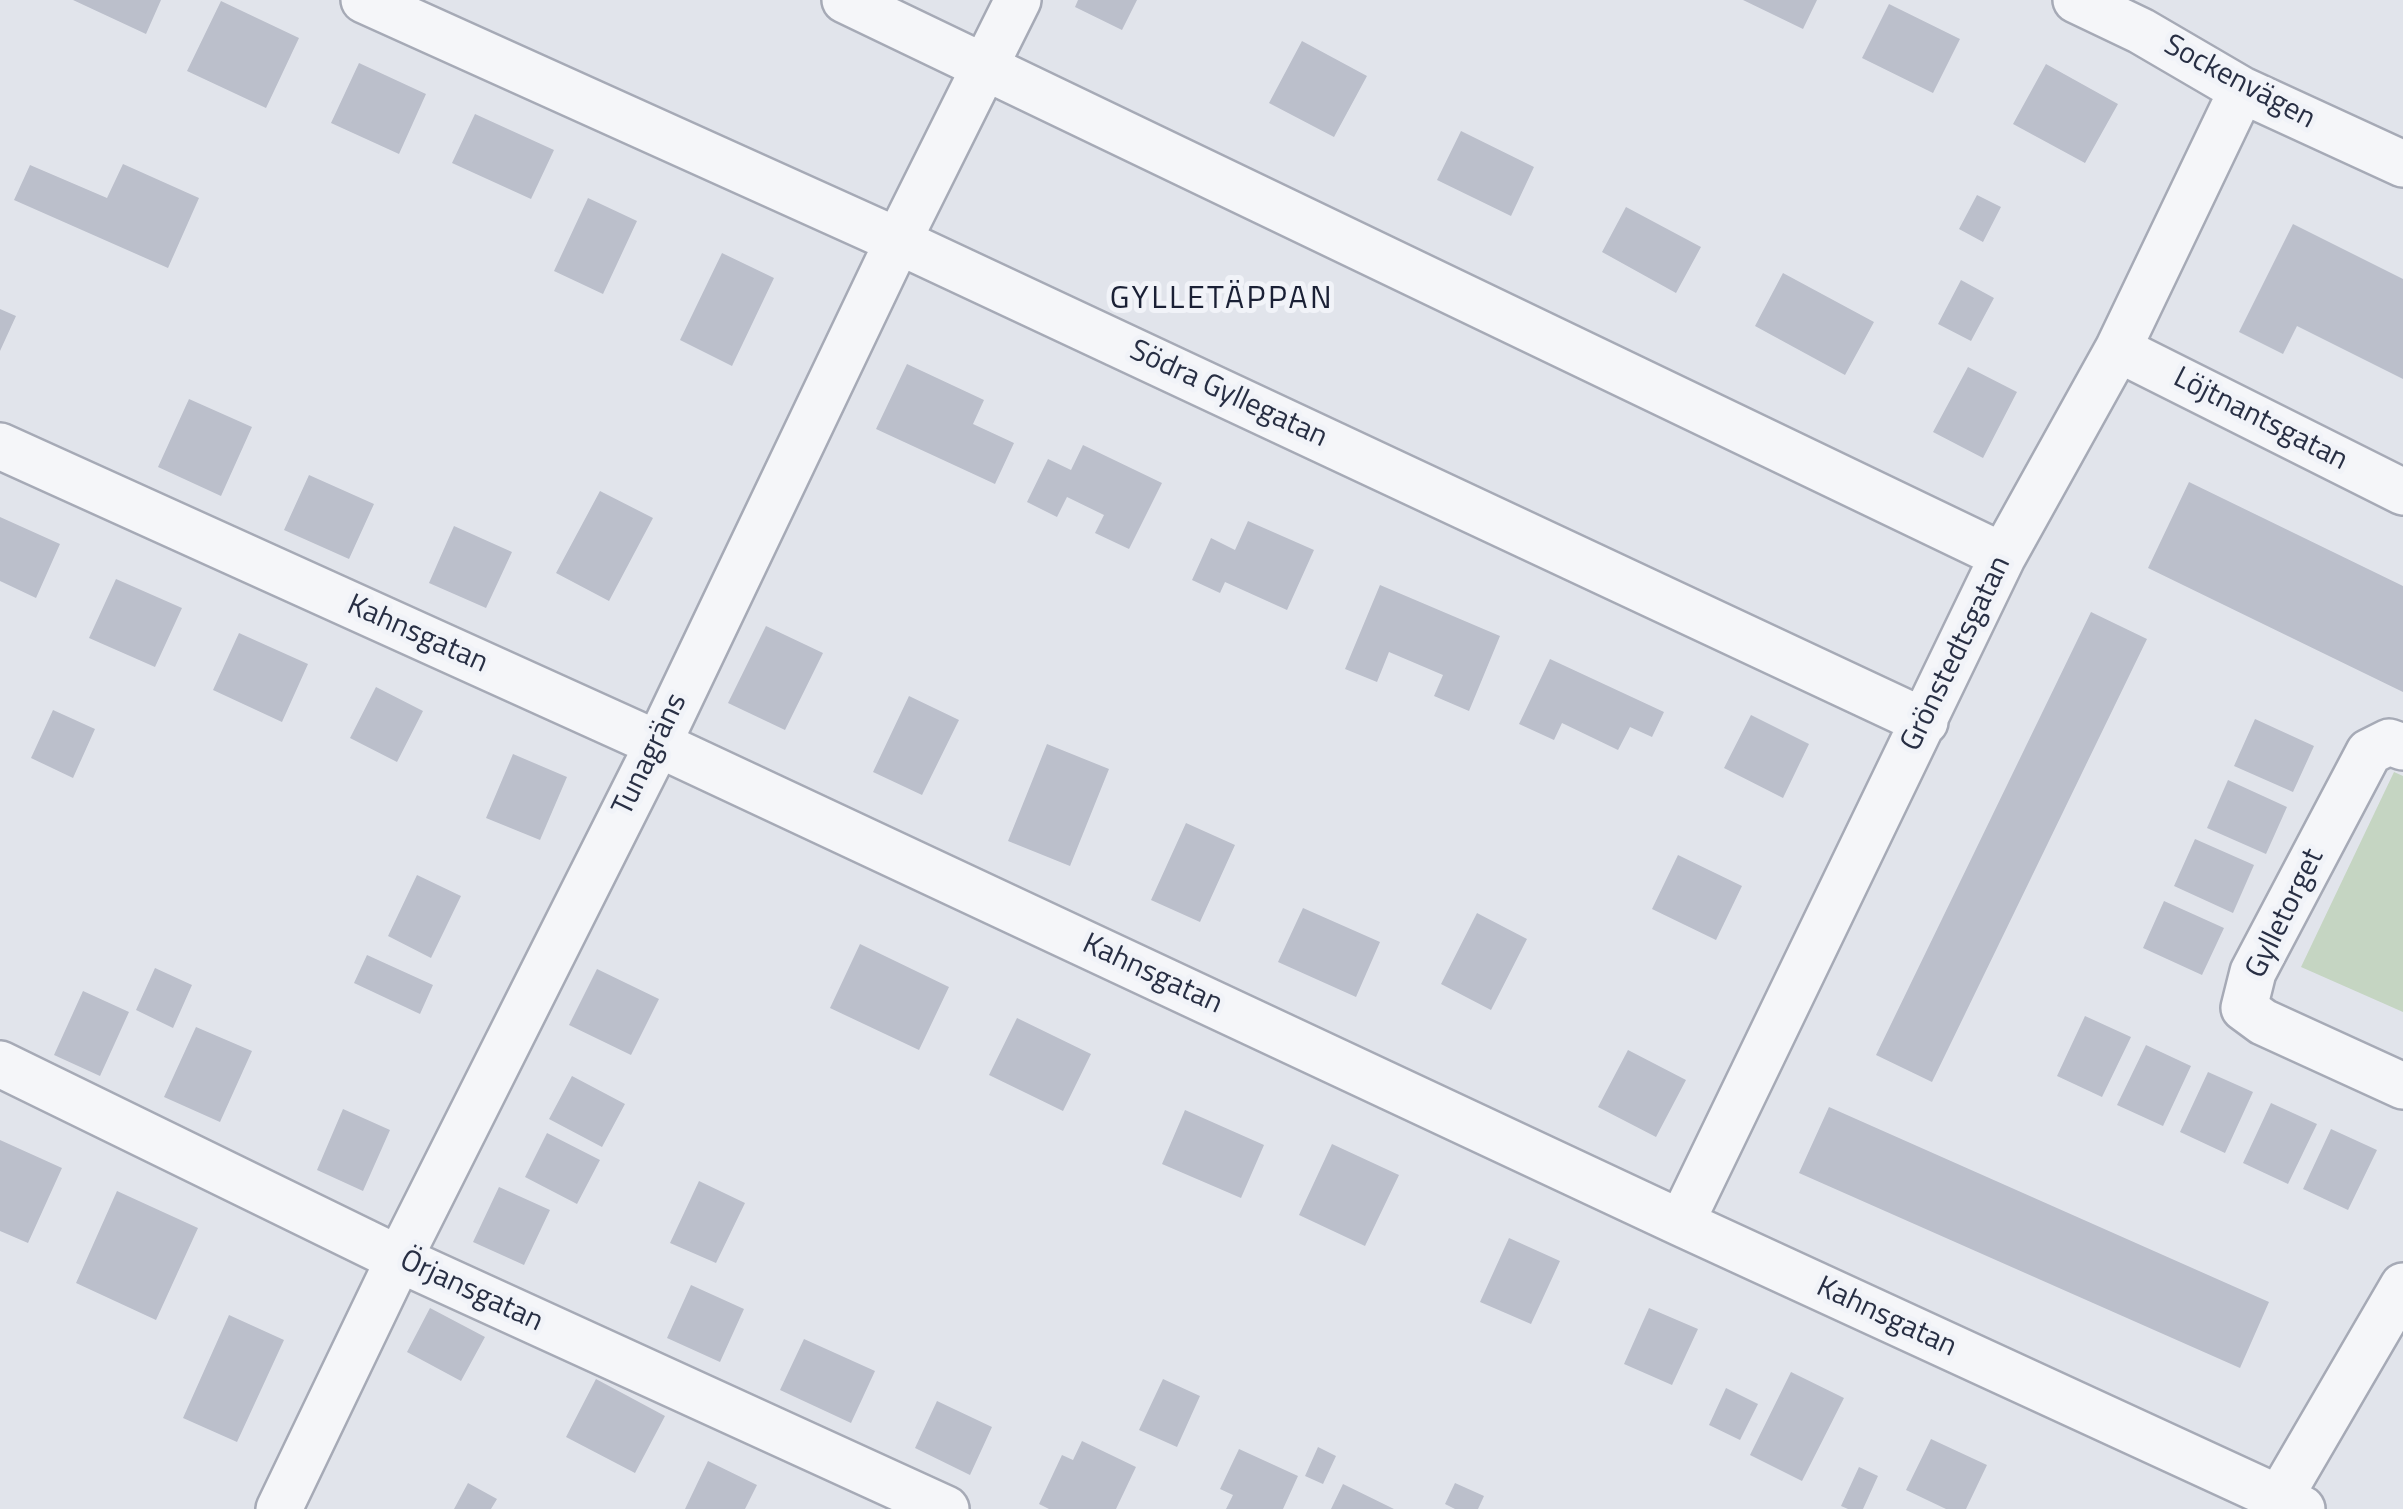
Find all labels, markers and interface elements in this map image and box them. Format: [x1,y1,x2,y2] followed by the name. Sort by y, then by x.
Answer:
[2157,28,2321,138] street label: Sockenvägen
[1110,281,1334,319] district label: GYLLETÄPPAN
[1123,333,1333,457] street label: Södra Gyllegatan
[2167,361,2353,479] street label: Löjtnantsgatan
[1894,551,2020,757] street label: Grönstedtsgatan
[341,588,493,682] street label: Kahnsgatan
[606,688,696,822] street label: Tunagräns
[2239,844,2333,984] street label: Gylletorget
[1076,927,1228,1023] street label: Kahnsgatan
[394,1243,548,1341] street label: Örjansgatan
[1810,1270,1962,1366] street label: Kahnsgatan

